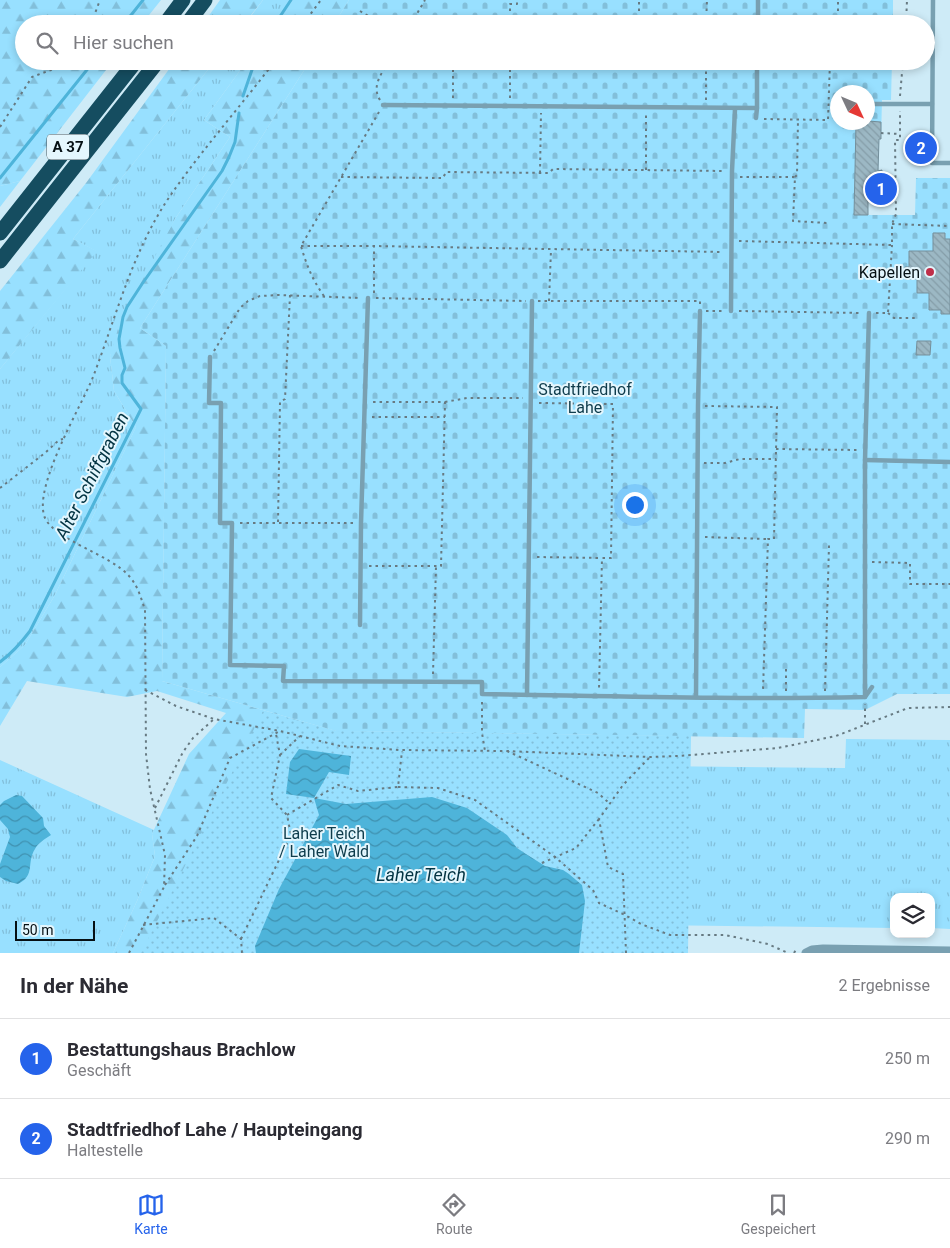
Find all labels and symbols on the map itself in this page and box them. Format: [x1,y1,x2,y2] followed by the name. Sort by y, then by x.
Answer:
[830,85,875,130] north arrow
[905,129,937,167] pin: 2
[47,134,89,160] road number: A 37
[865,170,897,208] pin: 1
[859,263,920,282] place label: Kapellen
[924,266,936,278] marker: Kapellen
[538,380,632,417] park label: Stadtfriedhof Lahe
[50,409,133,544] water label: Alter Schiffgraben
[622,492,648,518] your location
[279,824,369,861] park label: Laher Teich / Laher Wald
[376,864,466,885] water label: Laher Teich
[15,918,95,941] scale bar

